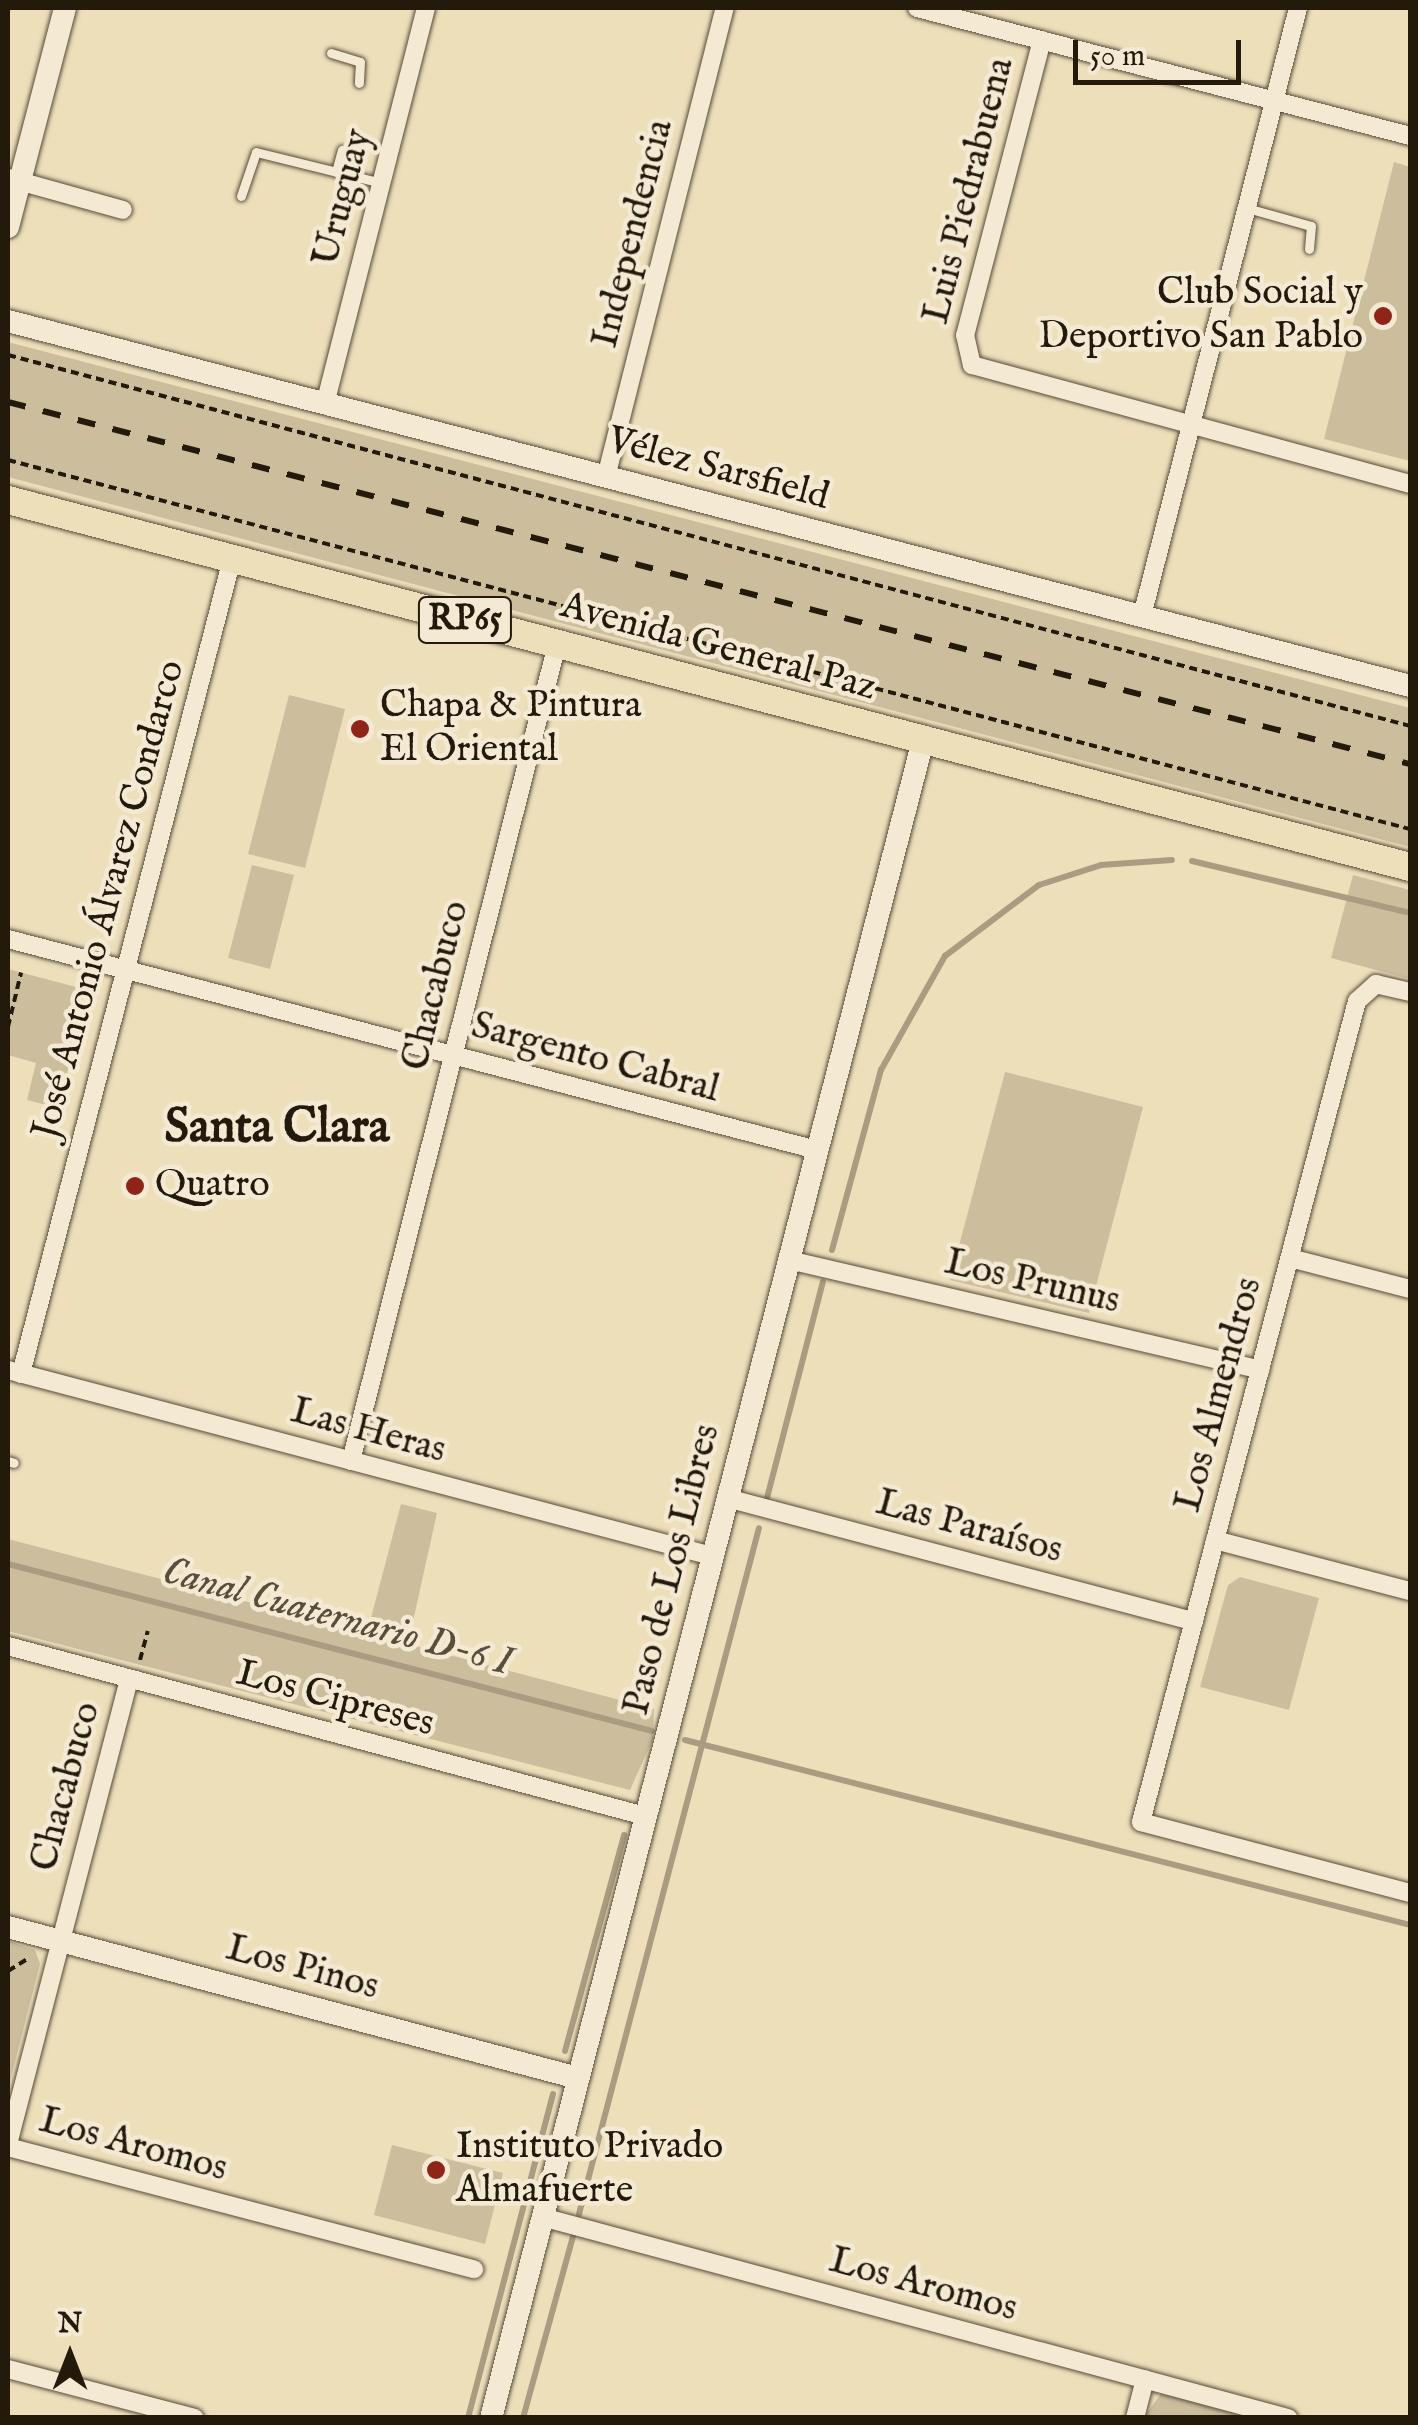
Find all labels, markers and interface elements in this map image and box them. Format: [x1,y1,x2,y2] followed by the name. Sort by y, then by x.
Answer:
[1078,20,1246,82] scale bar
[1090,38,1145,76] text: 50 m
[915,53,1025,329] street label: Luis Piedrabuena
[584,115,684,353] street label: Independencia
[305,125,383,271] street label: Uruguay
[1038,271,1363,360] place label: Club Social y Deportivo San Pablo
[1372,305,1394,327] marker: Club Social y Deportivo San Pablo
[602,419,834,521] street label: Vélez Sarsfield
[555,584,881,712] street label: Avenida General Paz
[418,590,512,650] road number: RP65
[24,656,196,1144] street label: José Antonio Álvarez Condarco
[380,684,641,774] place label: Chapa & Pintura El Oriental
[349,718,371,740] marker: Chapa & Pintura El Oriental
[394,896,480,1076] street label: Chacabuco
[466,1004,724,1114] street label: Sargento Cabral
[164,1100,390,1158] district label: Santa Clara
[155,1163,270,1209] place label: Quatro
[124,1175,146,1197] marker: Quatro
[940,1241,1124,1325] street label: Los Prunus
[1167,1273,1273,1517] street label: Los Almendros
[286,1389,450,1475] street label: Las Heras
[615,1420,731,1720] street label: Paso de Los Libres
[871,1481,1067,1575] street label: Las Paraísos
[157,1548,517,1688] water label: Canal Cuaternario D-6 I
[231,1652,439,1748] street label: Los Cipreses
[23,1697,111,1877] street label: Chacabuco
[221,1927,383,2011] street label: Los Pinos
[34,2099,232,2193] street label: Los Aromos
[456,2125,723,2214] place label: Instituto Privado Almafuerte
[425,2159,447,2181] marker: Instituto Privado Almafuerte
[824,2239,1022,2333] street label: Los Aromos
[20,2305,120,2405] north arrow
[58,2307,82,2342] text: N

